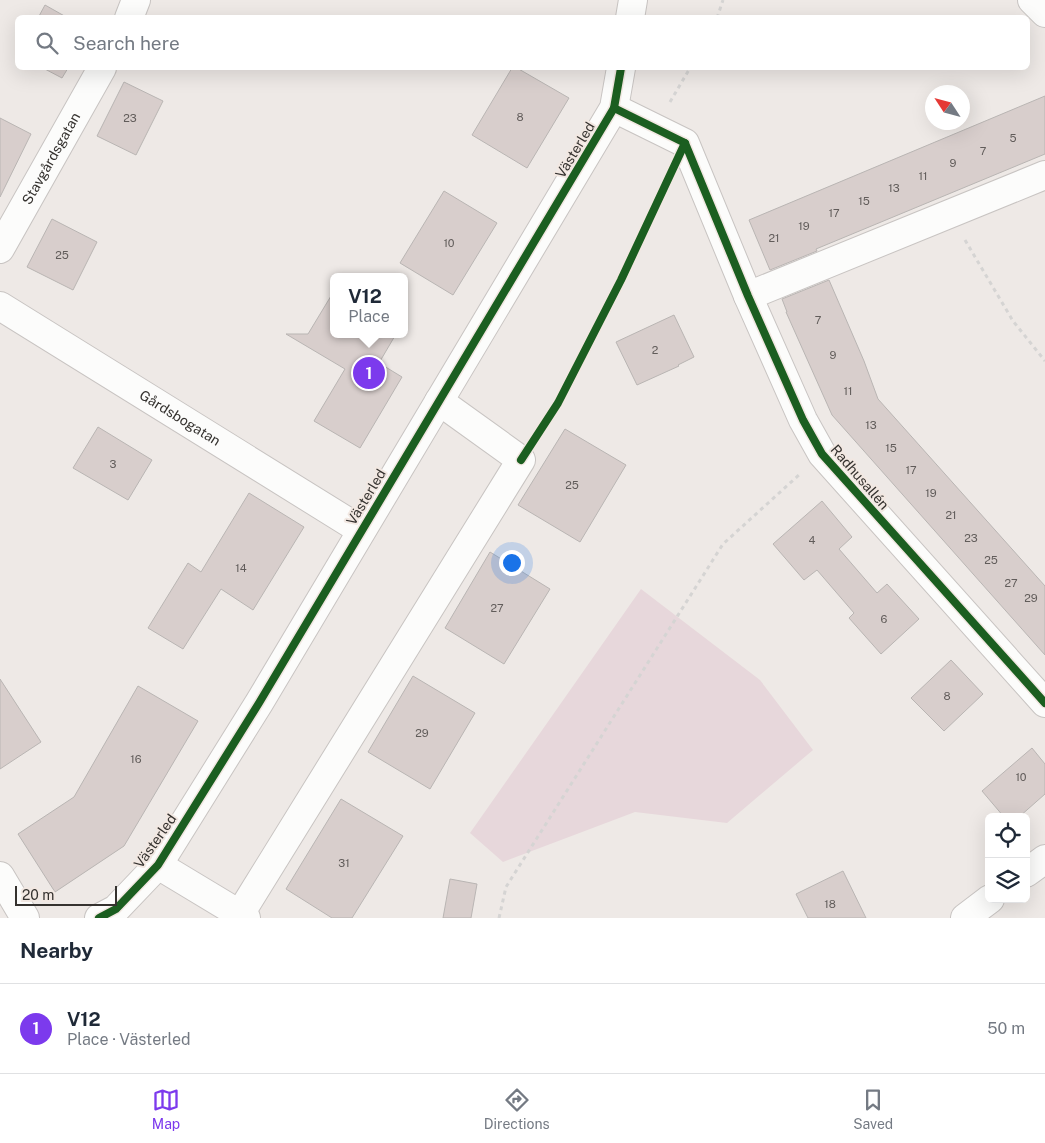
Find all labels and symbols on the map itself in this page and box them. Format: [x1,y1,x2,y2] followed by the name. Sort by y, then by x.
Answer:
[925,85,970,130] north arrow
[19,110,83,207] street label: Stavgårdsgatan
[516,111,524,123] house number: 8
[123,112,137,124] house number: 23
[552,119,598,181] street label: Västerled
[1009,132,1017,144] house number: 5
[980,145,987,157] house number: 7
[950,157,957,169] house number: 9
[919,170,927,182] house number: 11
[888,182,900,194] house number: 13
[858,195,870,207] house number: 15
[828,207,840,219] house number: 17
[798,220,810,232] house number: 19
[768,232,780,244] house number: 21
[443,237,455,249] house number: 10
[55,249,69,261] house number: 25
[815,314,822,326] house number: 7
[652,344,659,356] house number: 2
[830,349,837,361] house number: 9
[353,354,385,392] pin: 1
[844,385,852,397] house number: 11
[137,387,224,449] street label: Gårdsbogatan
[865,419,877,431] house number: 13
[828,441,892,513] street label: Radhusallén
[885,442,897,454] house number: 15
[110,458,117,470] house number: 3
[905,464,917,476] house number: 17
[343,466,389,528] street label: Västerled
[565,479,579,491] house number: 25
[925,487,937,499] house number: 19
[945,509,957,521] house number: 21
[964,532,978,544] house number: 23
[809,534,816,546] house number: 4
[499,550,525,576] your location
[984,554,998,566] house number: 25
[235,562,247,574] house number: 14
[1004,577,1018,589] house number: 27
[1024,592,1038,604] house number: 29
[490,602,504,614] house number: 27
[881,613,888,625] house number: 6
[943,690,951,702] house number: 8
[415,727,429,739] house number: 29
[130,753,142,765] house number: 16
[1015,771,1027,783] house number: 10
[131,811,179,871] street label: Västerled
[338,857,350,869] house number: 31
[15,883,118,906] scale bar
[824,898,836,910] house number: 18

